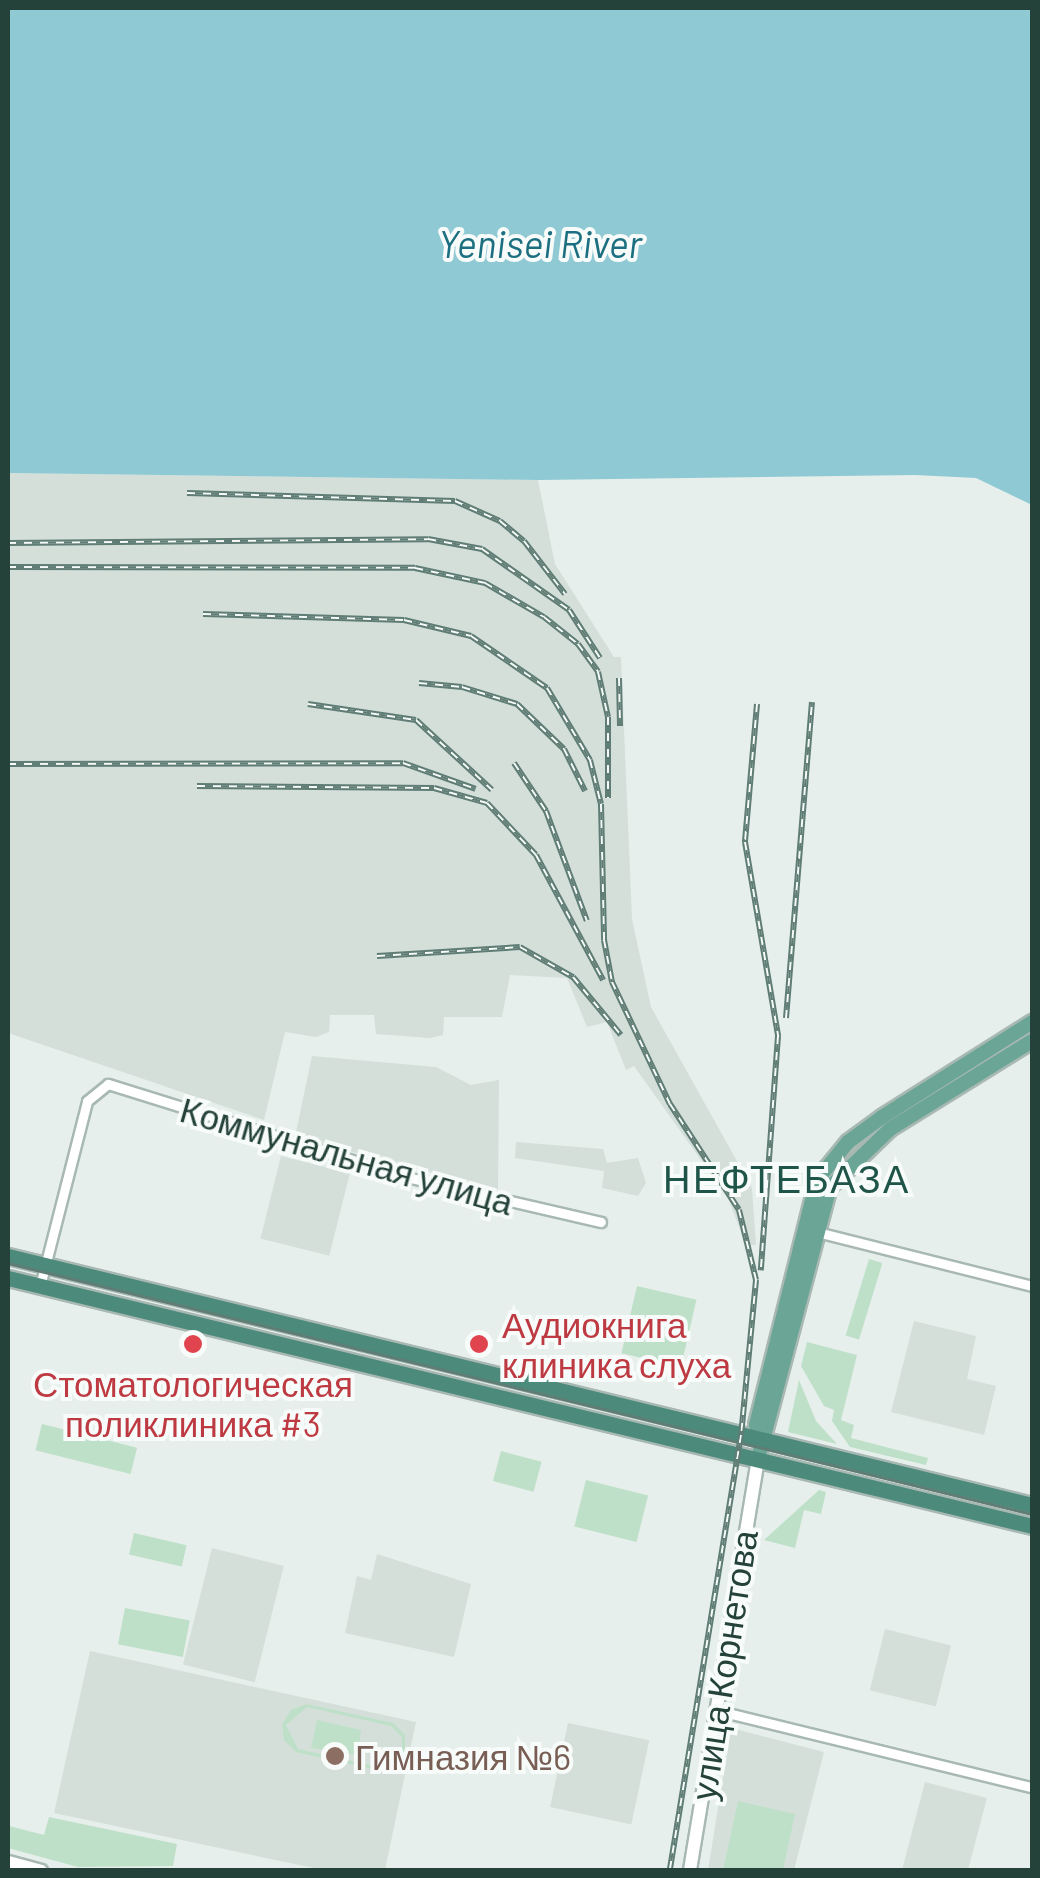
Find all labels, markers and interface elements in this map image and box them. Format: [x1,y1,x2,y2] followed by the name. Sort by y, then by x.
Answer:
[438,221,642,267] water label: Yenisei River
[176,1087,518,1223] street label: Коммунальная улица
[663,1156,911,1202] district label: НЕФТЕБАЗА
[502,1303,731,1385] place label: Аудиокнига клиника слуха
[180,1331,206,1357] marker: Стоматологическая поликлиника #3
[466,1331,492,1357] marker: Аудиокнига клиника слуха
[33,1362,353,1444] place label: Стоматологическая поликлиника #3
[681,1527,765,1803] street label: улица Корнетова
[355,1735,571,1777] place label: Гимназия №6
[324,1745,346,1767] marker: Гимназия №6

